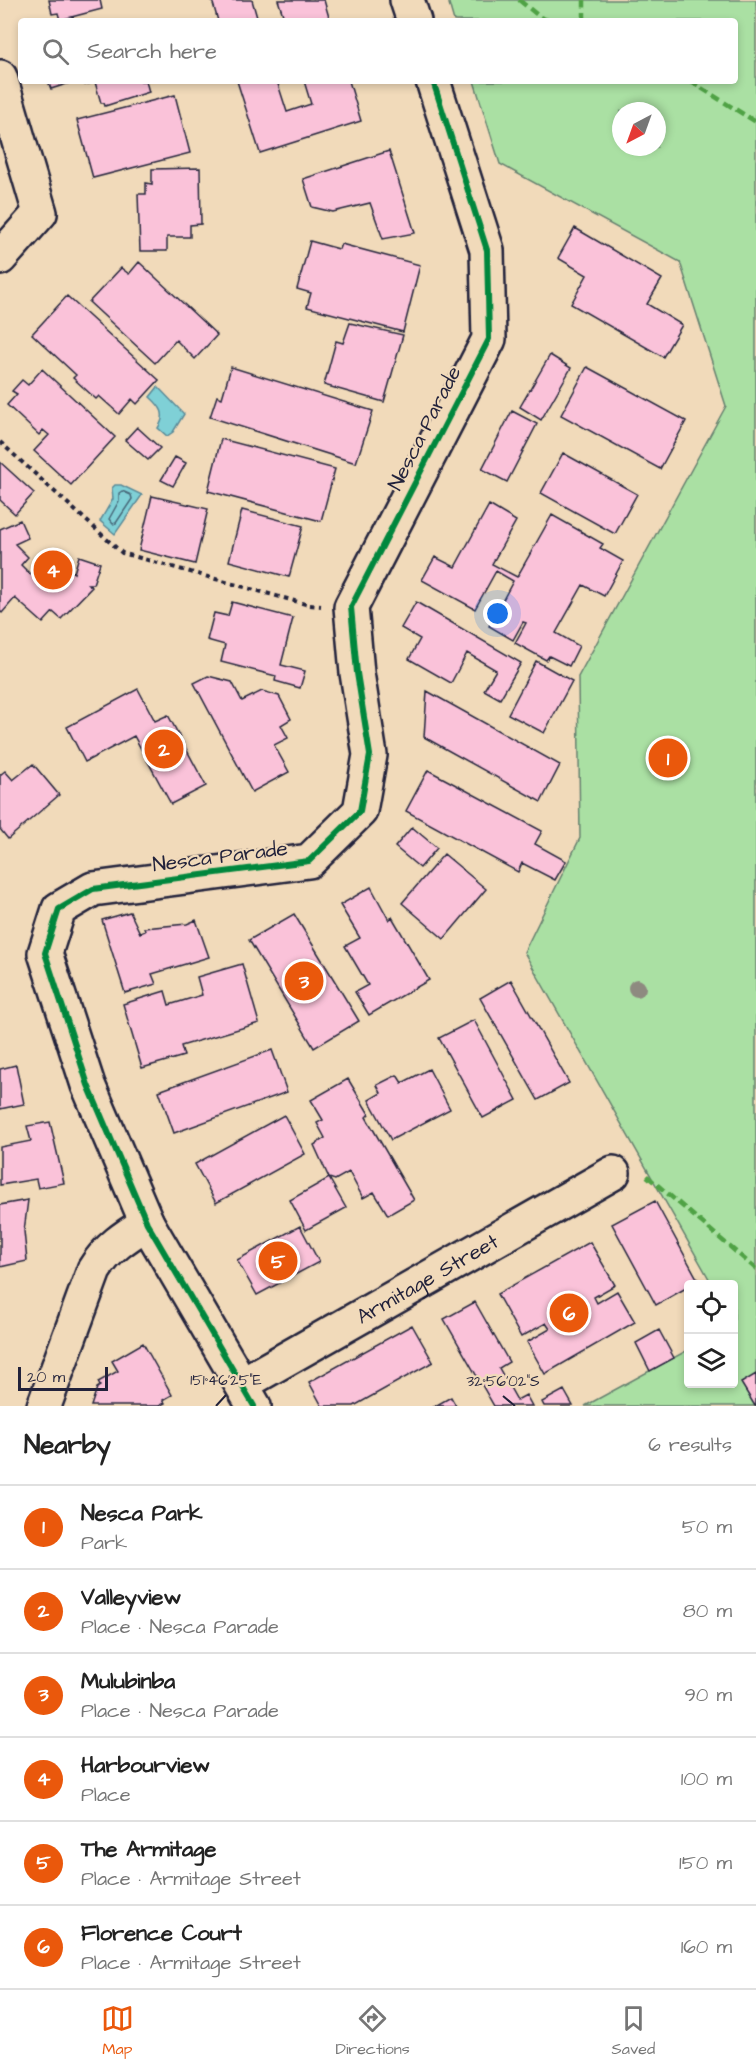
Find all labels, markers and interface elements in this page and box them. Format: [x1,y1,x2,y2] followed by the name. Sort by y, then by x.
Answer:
[18,18,738,84] search box
[39,35,72,68] icon: search
[87,36,217,67] text: Search here
[612,102,666,156] north arrow
[381,361,468,495] street label: Nesca Parade
[34,548,72,592] pin: 4
[483,599,512,628] your location
[144,726,184,771] pin: 2
[648,736,688,780] pin: 1
[151,834,289,879] street label: Nesca Parade
[284,958,324,1004] pin: 3
[351,1227,504,1331] street label: Armitage Street
[258,1238,298,1284] pin: 5
[684,1280,738,1388] map controls
[684,1280,738,1334] button: locate
[550,1290,588,1336] pin: 6
[684,1334,738,1388] button: layers
[18,1364,108,1392] scale bar
[27,1366,65,1388] text: 20 m
[190,1370,262,1391] text: 151°46'25"E
[466,1371,540,1392] text: 32°56'02"S
[24,1427,111,1463] text: Nearby
[648,1431,732,1459] text: 6 results
[81,1498,203,1529] text: Nesca Park
[42,1513,45,1541] text: 1
[682,1513,732,1541] text: 50 m
[81,1529,127,1557] text: Park
[81,1582,181,1613] text: Valleyview
[38,1597,49,1625] text: 2
[683,1597,732,1625] text: 80 m
[81,1613,279,1641] text: Place · Nesca Parade
[81,1666,175,1697] text: Mulubinba
[38,1681,49,1709] text: 3
[684,1681,732,1709] text: 90 m
[81,1697,279,1725] text: Place · Nesca Parade
[81,1750,210,1781] text: Harbourview
[37,1765,50,1793] text: 4
[681,1765,732,1793] text: 100 m
[81,1781,131,1809] text: Place
[81,1834,216,1865] text: The Armitage
[36,1849,51,1877] text: 5
[679,1849,732,1877] text: 150 m
[81,1865,301,1893] text: Place · Armitage Street
[81,1918,242,1949] text: Florence Court
[37,1933,50,1961] text: 6
[681,1933,732,1961] text: 160 m
[81,1949,301,1977] text: Place · Armitage Street
[101,2002,134,2060] tab: Map
[336,2002,410,2060] tab: Directions
[612,2002,655,2060] tab: Saved

